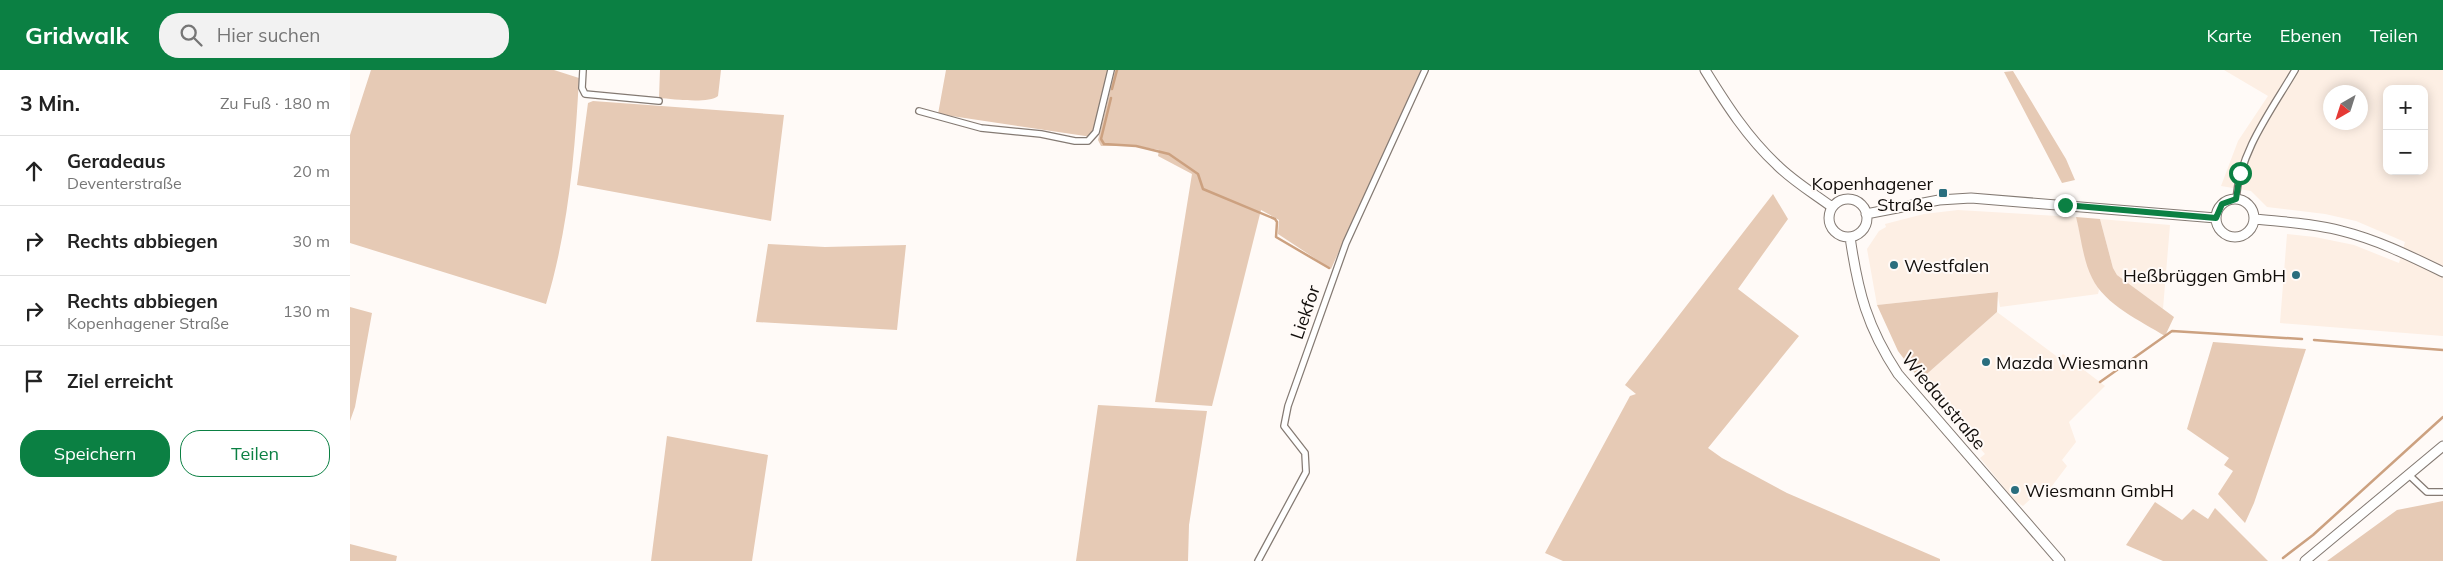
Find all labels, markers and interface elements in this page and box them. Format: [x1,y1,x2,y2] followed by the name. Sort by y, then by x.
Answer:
[159,13,509,58] search box
[25,20,129,50] text: Gridwalk
[177,21,205,49] icon: search
[217,23,320,47] text: Hier suchen
[2206,24,2252,47] text: Karte
[2280,24,2342,47] text: Ebenen
[2370,24,2418,47] text: Teilen
[2323,85,2368,130] north arrow
[2383,85,2428,175] map controls
[2383,85,2428,130] button: +
[20,90,80,116] text: 3 Min.
[220,93,330,113] text: Zu Fuß · 180 m
[2383,130,2428,175] button: −
[67,149,165,173] text: Geradeaus
[20,157,48,185] icon: ahead
[293,161,330,181] text: 20 m
[2229,162,2252,185] route start
[1812,172,1933,216] place label: Kopenhagener Straße
[67,173,182,193] text: Deventerstraße
[1937,187,1949,199] marker: Kopenhagener Straße
[2054,194,2077,217] route end
[20,227,48,255] icon: right
[67,229,218,253] text: Rechts abbiegen
[293,231,330,251] text: 30 m
[1904,254,1989,277] place label: Westfalen
[1888,259,1900,271] marker: Westfalen
[2123,264,2286,287] place label: Heßbrüggen GmbH
[2290,269,2302,281] marker: Heßbrüggen GmbH
[1285,281,1325,342] street label: Liekfor
[67,289,218,313] text: Rechts abbiegen
[20,297,48,325] icon: right
[283,301,330,321] text: 130 m
[67,313,229,333] text: Kopenhagener Straße
[1897,348,1991,454] street label: Wiedaustraße
[1996,351,2148,374] place label: Mazda Wiesmann
[1980,356,1992,368] marker: Mazda Wiesmann
[20,367,48,395] icon: arrive
[67,369,173,393] text: Ziel erreicht
[20,430,170,477] button: Speichern
[180,430,330,477] button: Teilen
[2025,479,2174,502] place label: Wiesmann GmbH
[2009,484,2021,496] marker: Wiesmann GmbH

